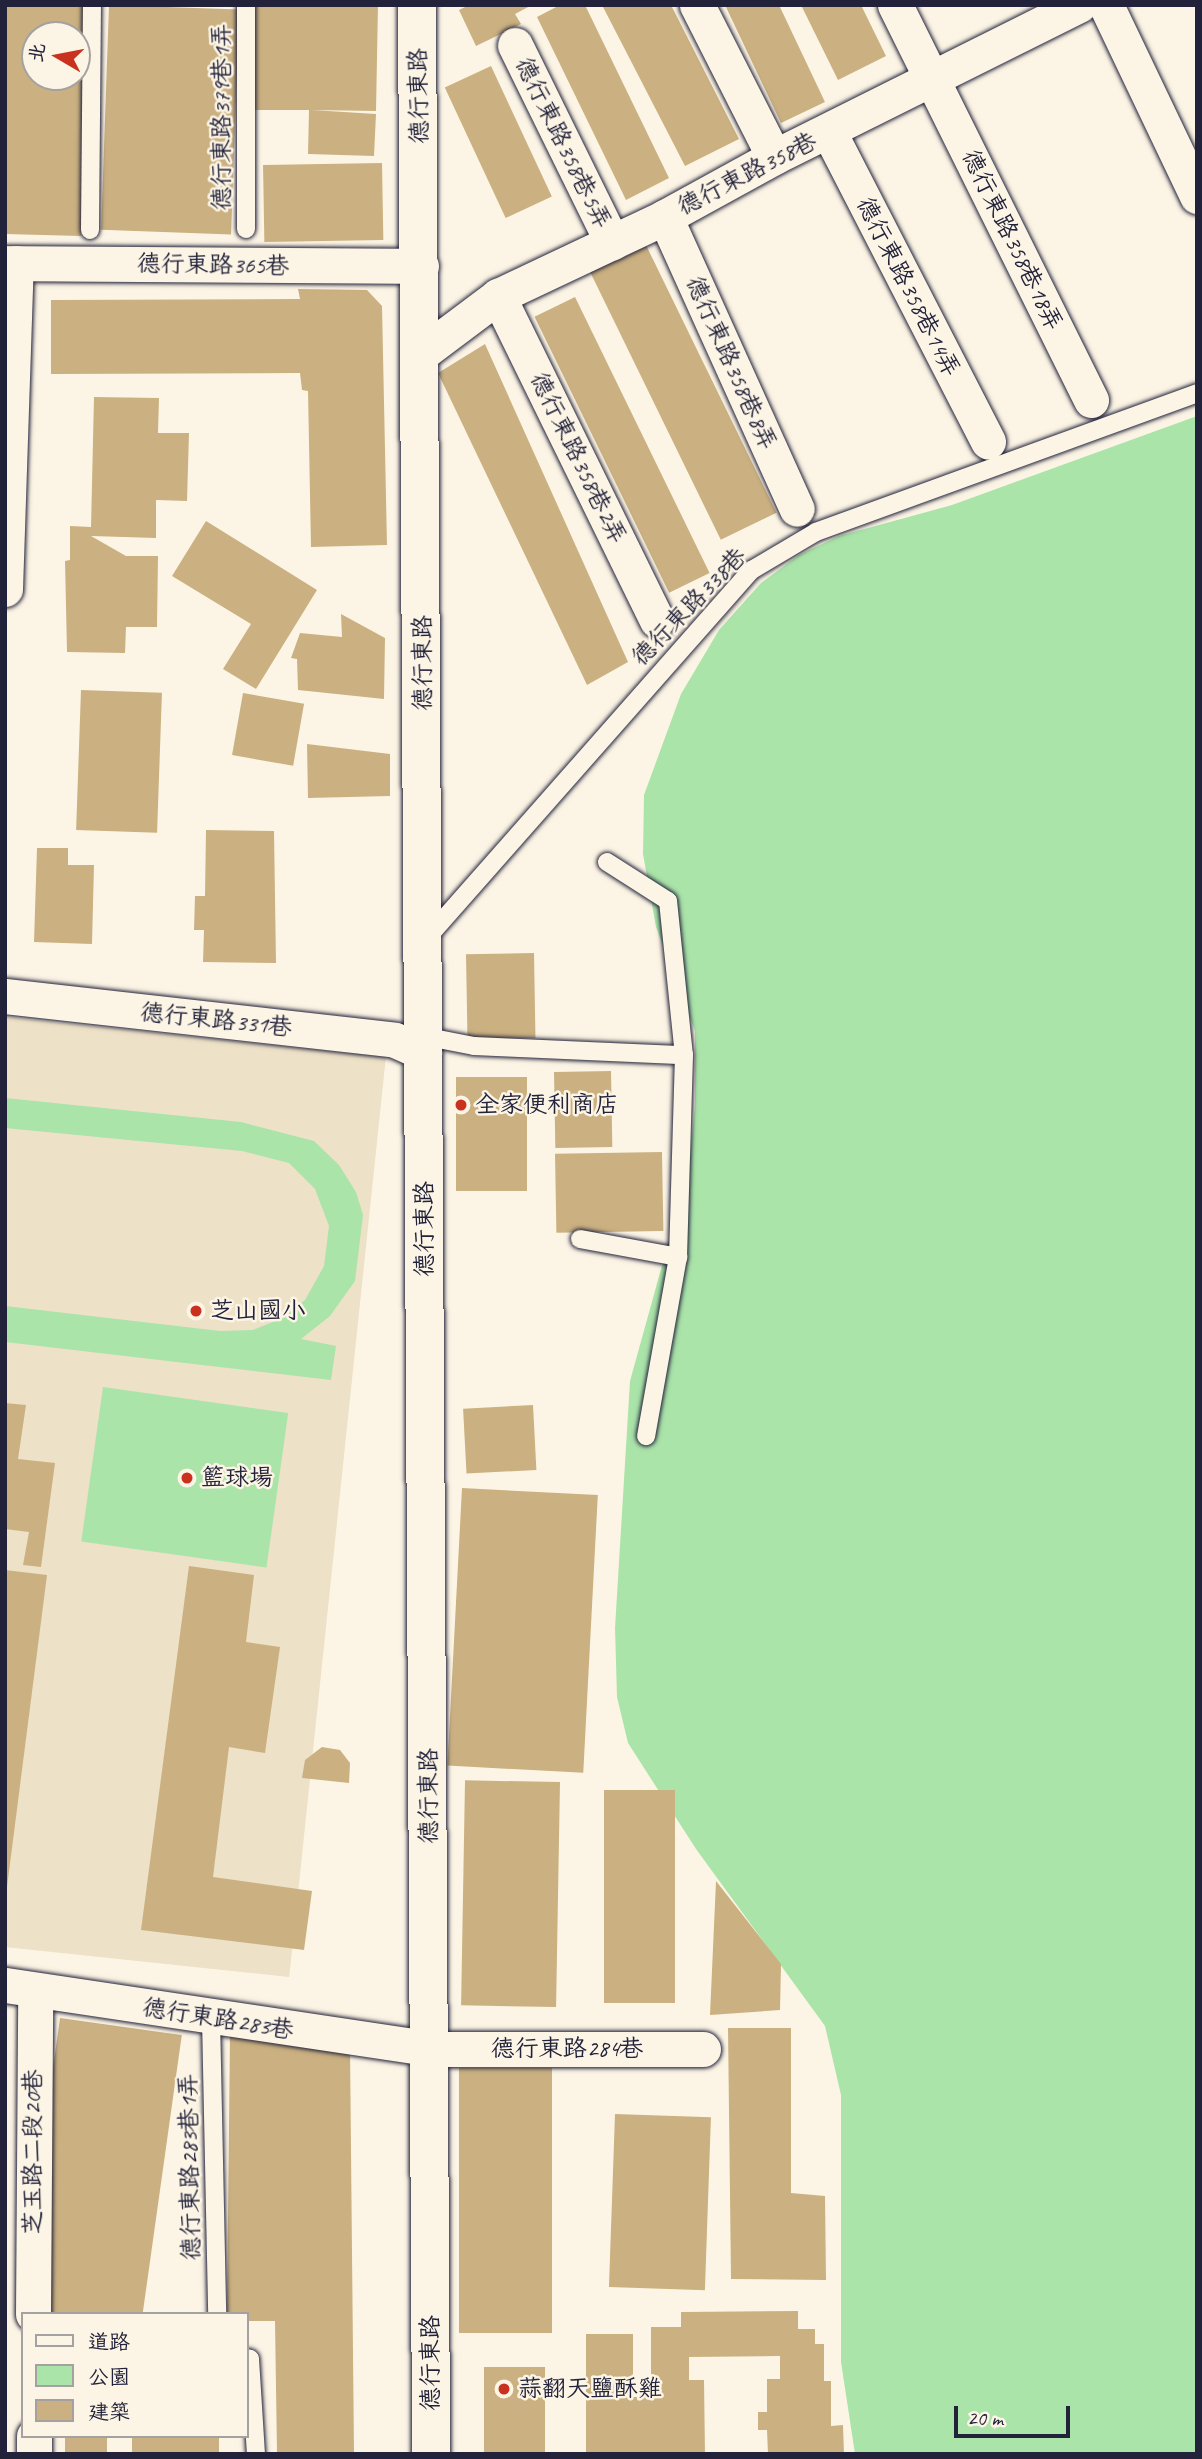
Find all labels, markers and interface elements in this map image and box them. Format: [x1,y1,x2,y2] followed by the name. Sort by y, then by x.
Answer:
[21,21,91,91] north arrow
[208,23,236,211] street label: 德行東路379巷1弄
[24,41,51,64] text: 北
[404,48,434,144] street label: 德行東路
[509,53,617,233] street label: 德行東路358巷5弄
[673,127,821,221] street label: 德行東路358巷
[956,145,1068,335] street label: 德行東路358巷18弄
[850,192,966,382] street label: 德行東路358巷14弄
[137,249,289,281] street label: 德行東路365巷
[680,272,782,454] street label: 德行東路358巷8弄
[524,368,632,548] street label: 德行東路358巷2弄
[626,542,752,672] street label: 德行東路338巷
[409,615,437,711] street label: 德行東路
[139,998,293,1042] street label: 德行東路331巷
[475,1091,619,1119] place label: 全家便利商店
[453,1097,469,1113] marker: 全家便利商店
[411,1181,439,1277] street label: 德行東路
[210,1297,306,1325] place label: 芝山國小
[188,1303,204,1319] marker: 芝山國小
[201,1464,273,1492] place label: 籃球場
[179,1470,195,1486] marker: 籃球場
[415,1748,443,1844] street label: 德行東路
[140,1993,296,2045] street label: 德行東路283巷
[491,2035,643,2063] street label: 德行東路284巷
[19,2069,47,2235] street label: 芝玉路二段20巷
[174,2073,206,2261] street label: 德行東路283巷1弄
[21,2312,248,2438] legend
[417,2315,445,2411] street label: 德行東路
[88,2329,130,2355] text: 道路
[88,2364,130,2390] text: 公園
[518,2375,662,2403] place label: 蒜翻天鹽酥雞
[496,2381,512,2397] marker: 蒜翻天鹽酥雞
[957,2392,1072,2436] scale bar
[88,2399,130,2425] text: 建築
[967,2405,1003,2431] text: 20 m

